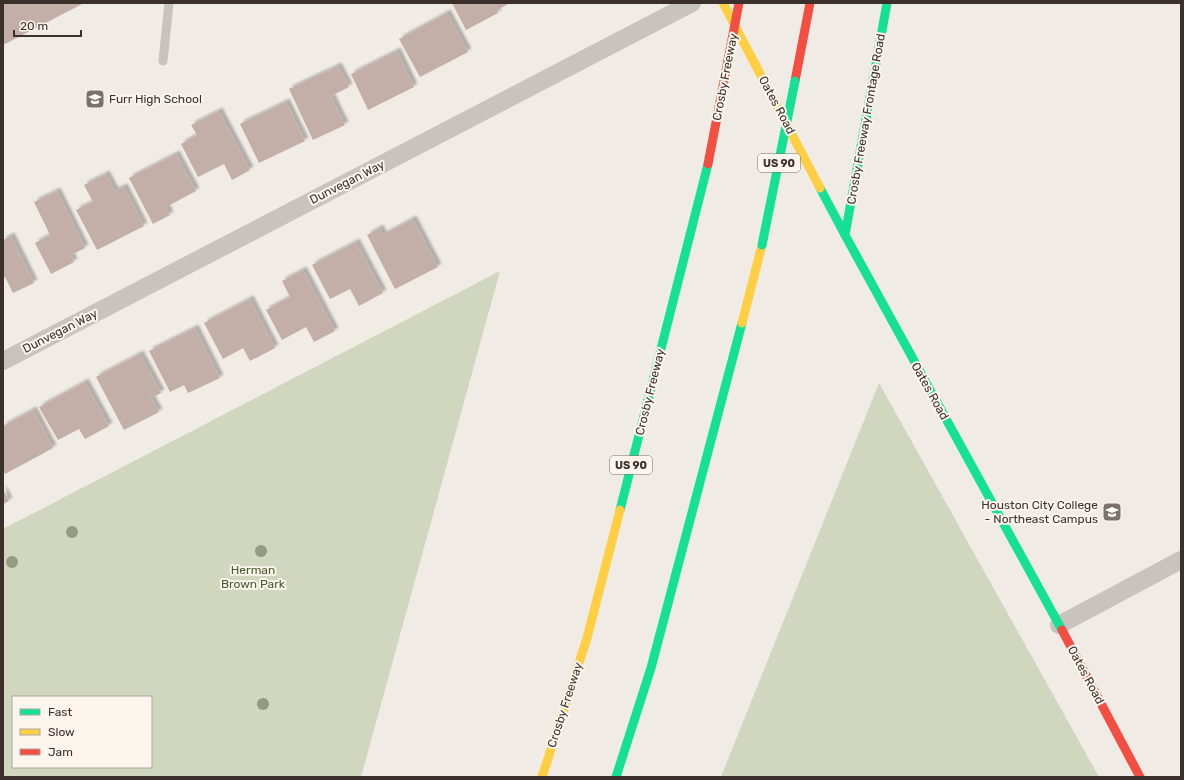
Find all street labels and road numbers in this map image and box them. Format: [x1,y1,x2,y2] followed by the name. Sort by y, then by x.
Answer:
[710,32,740,122] street label: Crosby Freeway
[844,32,888,206] street label: Crosby Freeway Frontage Road
[756,74,798,136] street label: Oates Road
[758,154,800,172] road number: US 90
[307,157,387,207] street label: Dunvegan Way
[20,306,100,356] street label: Dunvegan Way
[632,347,668,437] street label: Crosby Freeway
[908,360,952,422] street label: Oates Road
[610,456,652,474] road number: US 90
[1065,644,1107,706] street label: Oates Road
[545,660,585,749] street label: Crosby Freeway

